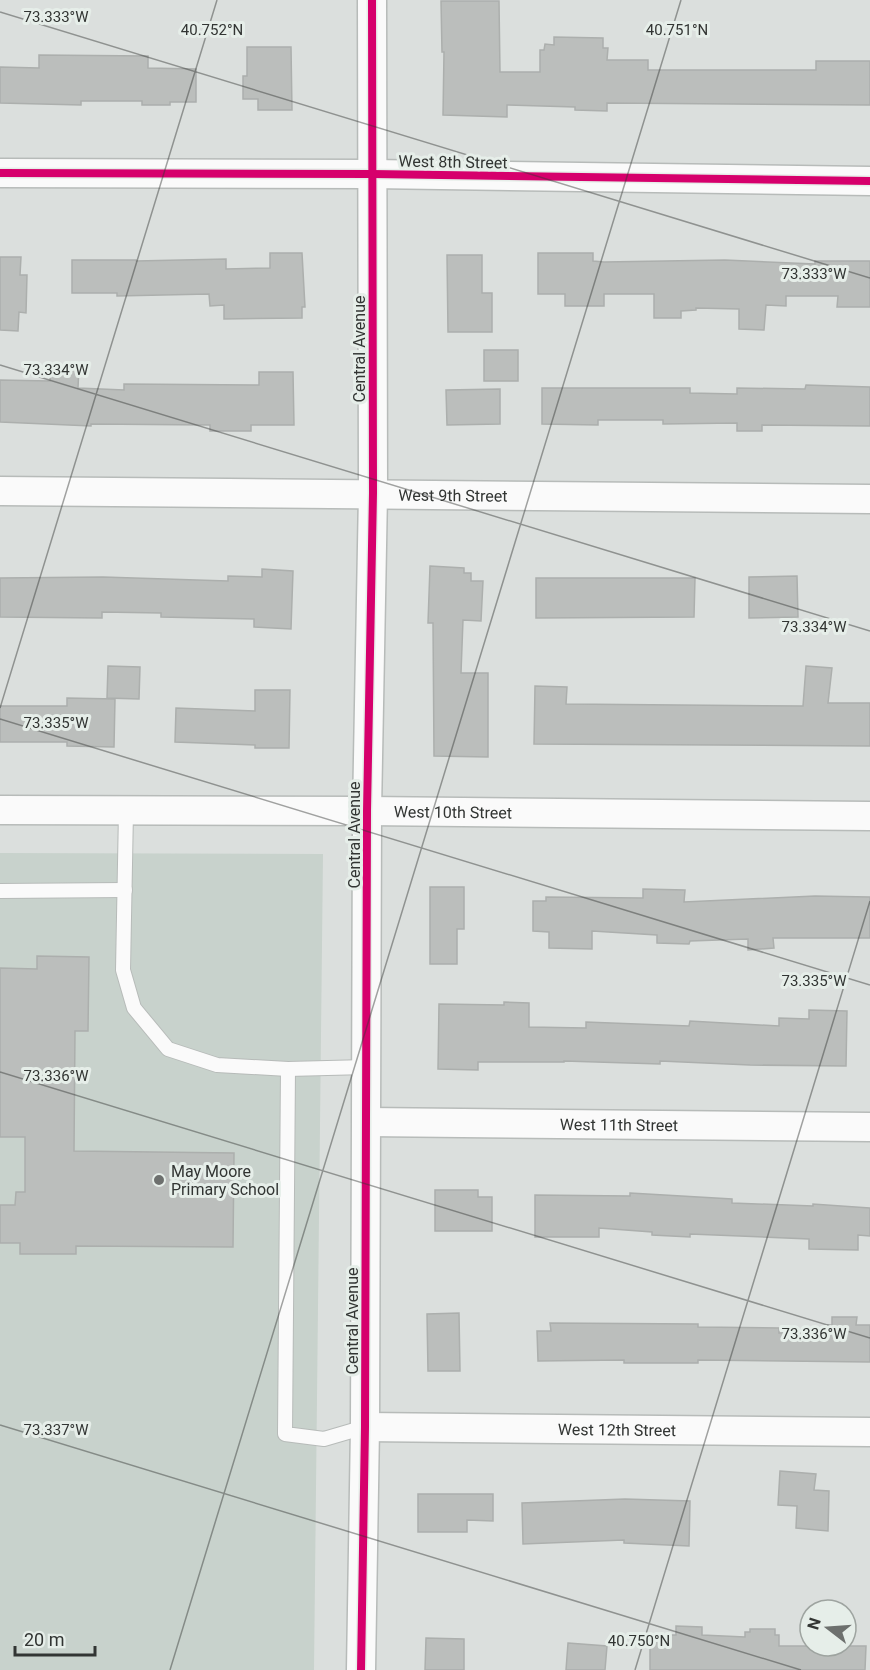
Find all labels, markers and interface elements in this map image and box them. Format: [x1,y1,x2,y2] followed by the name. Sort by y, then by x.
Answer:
[23,8,89,26] text: 73.333°W
[181,21,243,39] text: 40.752°N
[646,21,708,39] text: 40.751°N
[398,152,508,172] street label: West 8th Street
[781,265,847,283] text: 73.333°W
[350,296,369,402] street label: Central Avenue
[23,361,89,379] text: 73.334°W
[398,485,508,505] street label: West 9th Street
[781,618,847,636] text: 73.334°W
[23,714,89,732] text: 73.335°W
[345,782,364,888] street label: Central Avenue
[394,802,512,822] street label: West 10th Street
[781,972,847,990] text: 73.335°W
[23,1067,89,1085] text: 73.336°W
[560,1114,678,1135] street label: West 11th Street
[171,1162,279,1199] place label: May Moore Primary School
[152,1173,166,1187] marker: May Moore Primary School
[343,1268,362,1374] street label: Central Avenue
[781,1325,847,1343] text: 73.336°W
[558,1419,676,1440] street label: West 12th Street
[23,1421,89,1439] text: 73.337°W
[798,1598,858,1658] north arrow
[803,1616,825,1632] text: N
[15,1619,94,1657] scale bar
[24,1629,64,1650] text: 20 m
[608,1632,670,1650] text: 40.750°N

